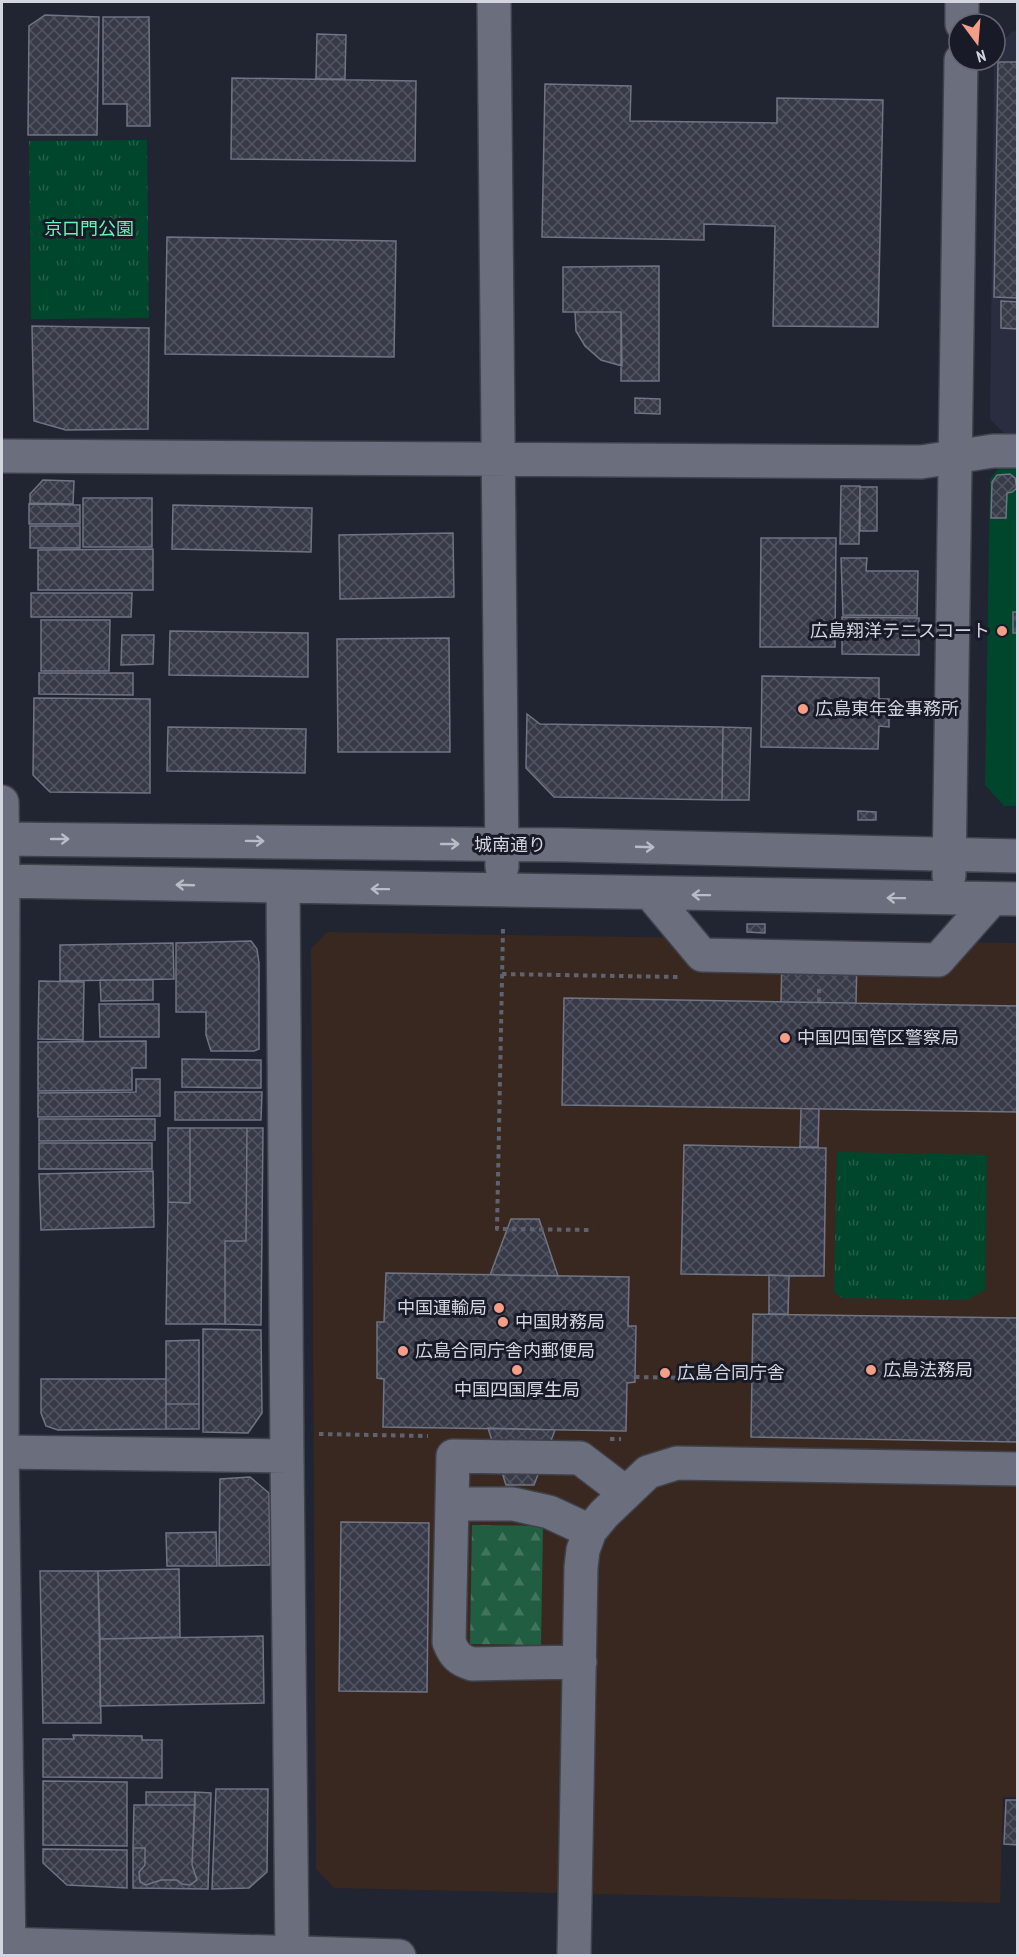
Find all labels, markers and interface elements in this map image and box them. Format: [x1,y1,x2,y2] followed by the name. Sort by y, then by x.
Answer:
[947,12,1007,72] north arrow
[974,46,988,67] text: N
[44,217,134,240] park label: 京口門公園
[810,619,990,642] place label: 広島翔洋テニスコート
[995,624,1009,638] marker: 広島翔洋テニスコート
[815,697,959,720] place label: 広島東年金事務所
[796,702,810,716] marker: 広島東年金事務所
[49,833,69,845] one-way arrow
[474,833,546,856] street label: 城南通り
[244,836,264,847] one-way arrow
[439,838,459,850] one-way arrow
[634,842,654,853] one-way arrow
[176,879,196,891] one-way arrow
[371,883,391,895] one-way arrow
[692,889,712,900] one-way arrow
[887,892,907,904] one-way arrow
[797,1026,959,1049] place label: 中国四国管区警察局
[778,1031,792,1045] marker: 中国四国管区警察局
[397,1296,487,1319] place label: 中国運輸局
[492,1301,506,1315] marker: 中国運輸局
[515,1310,605,1333] place label: 中国財務局
[496,1315,510,1329] marker: 中国財務局
[415,1339,595,1362] place label: 広島合同庁舎内郵便局
[396,1344,410,1358] marker: 広島合同庁舎内郵便局
[883,1358,973,1381] place label: 広島法務局
[677,1361,785,1384] place label: 広島合同庁舎
[510,1363,524,1377] marker: 中国四国厚生局
[864,1363,878,1377] marker: 広島法務局
[658,1366,672,1380] marker: 広島合同庁舎
[454,1378,580,1401] place label: 中国四国厚生局

